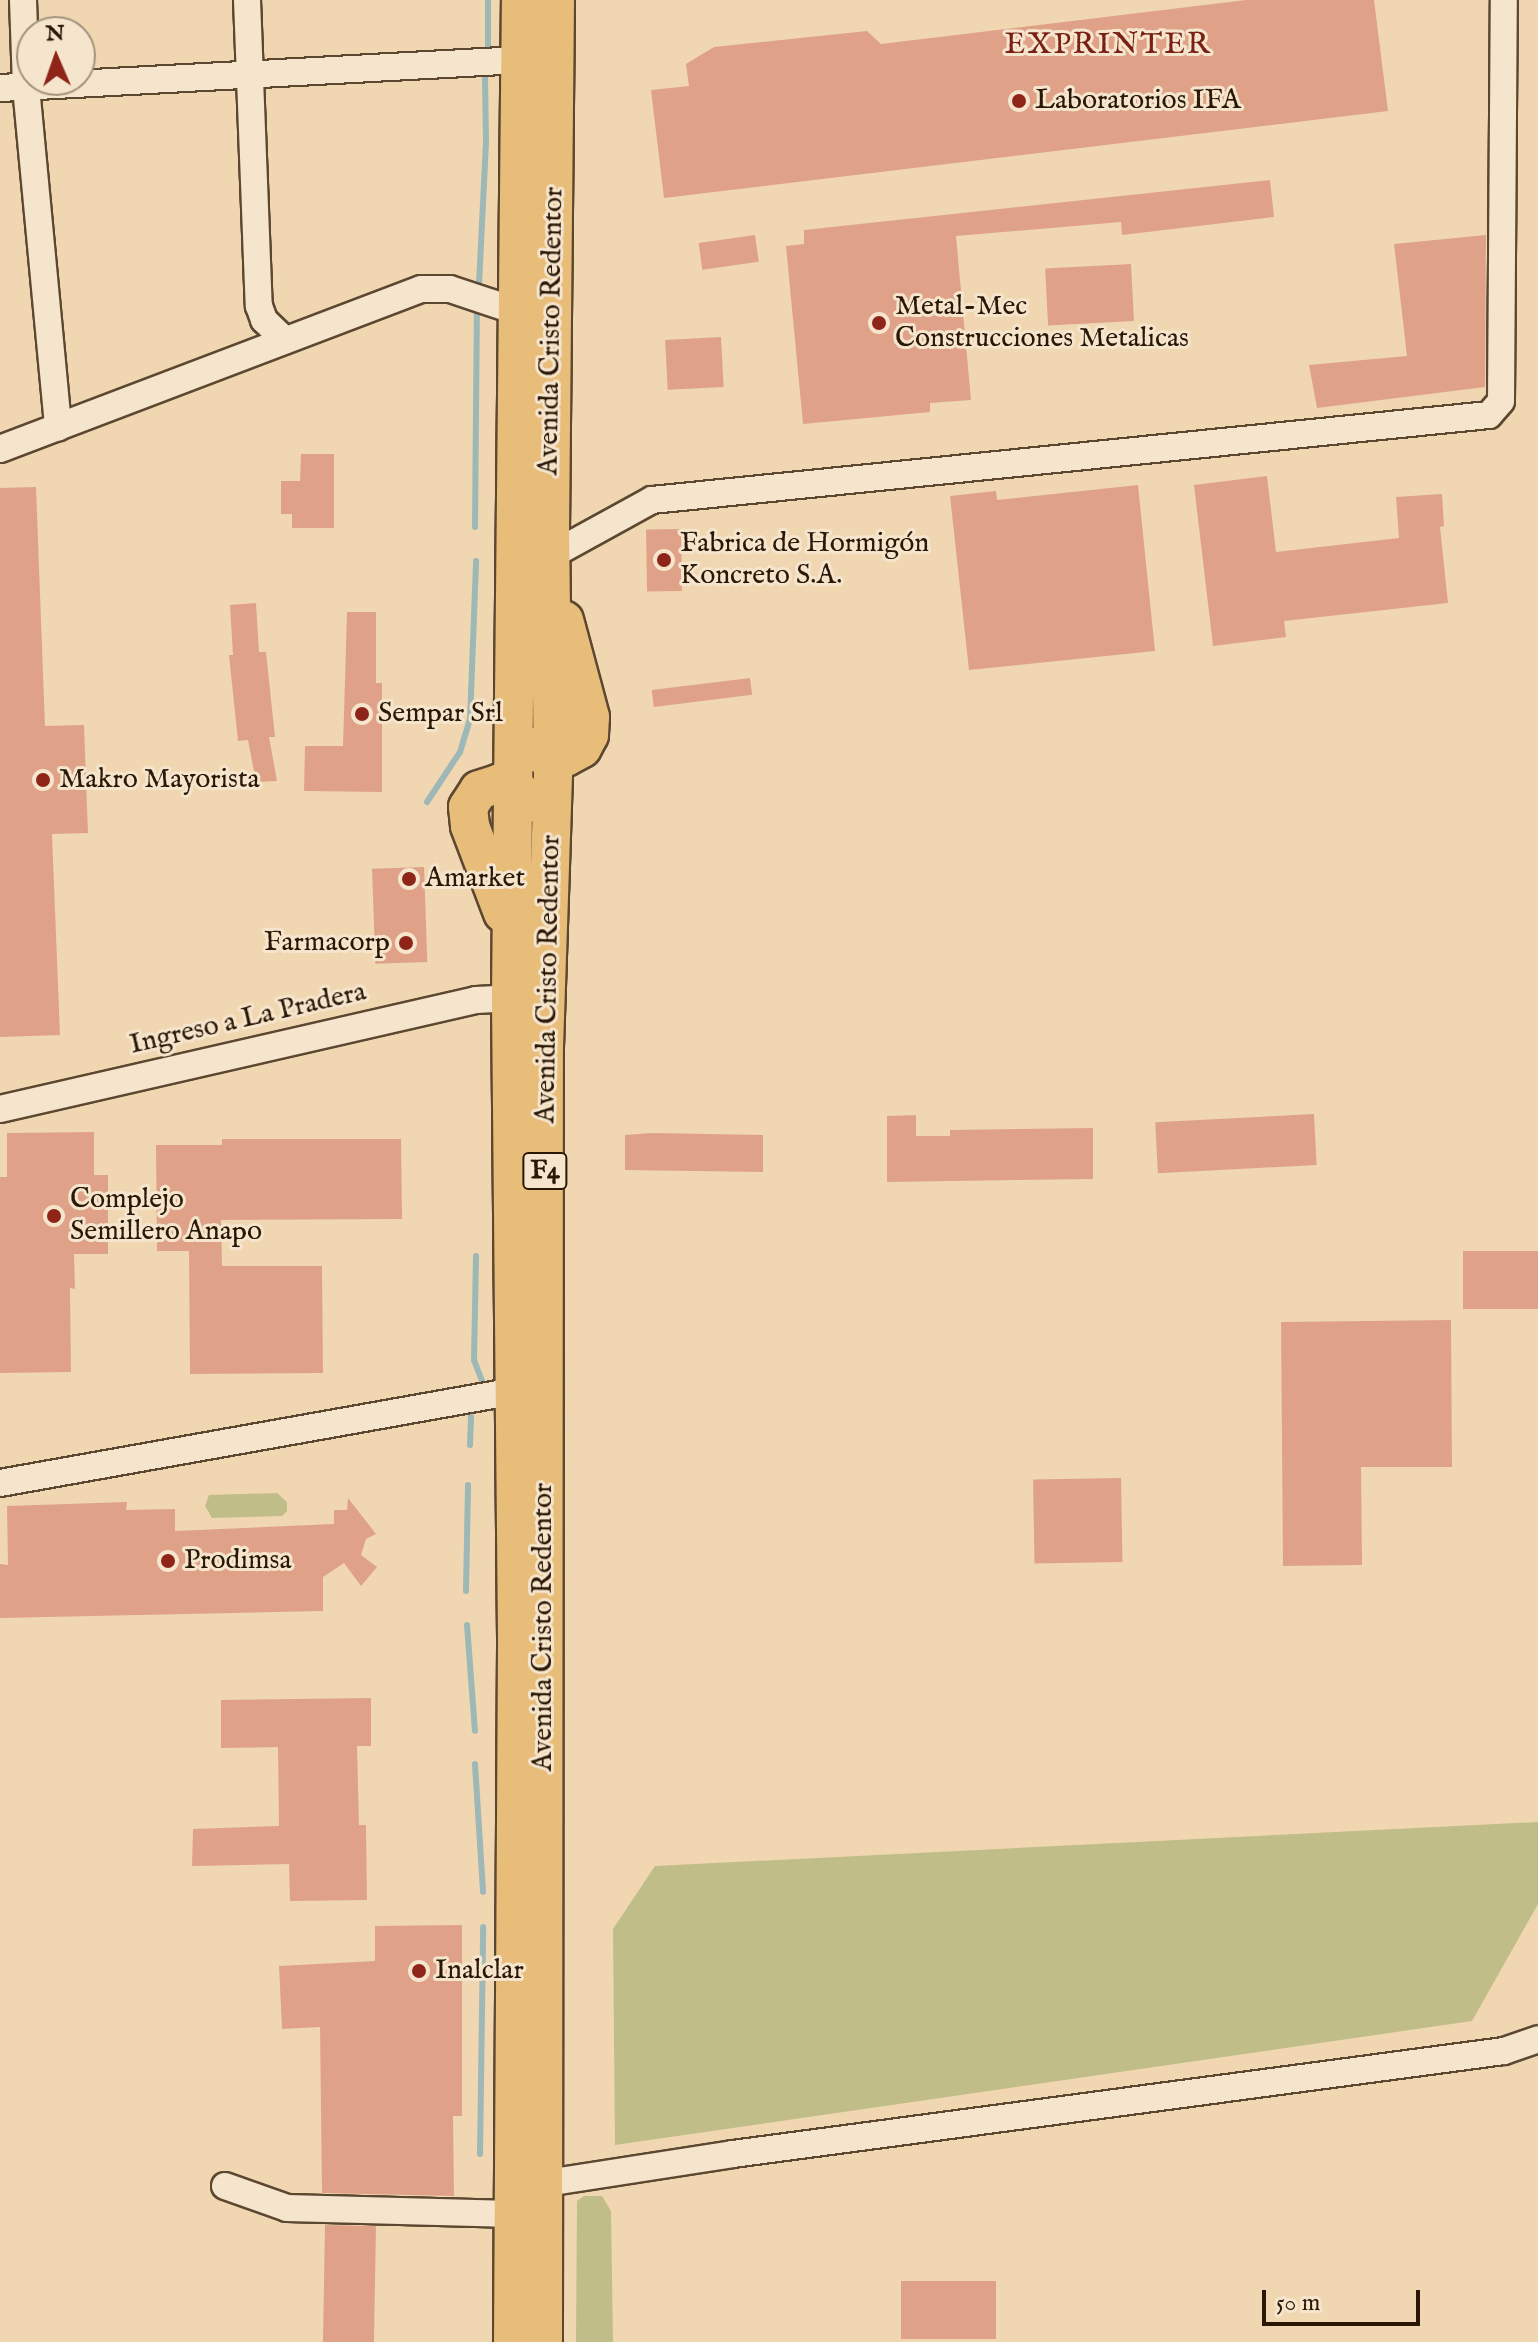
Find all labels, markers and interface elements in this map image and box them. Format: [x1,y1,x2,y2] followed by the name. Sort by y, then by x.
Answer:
[16,16,96,96] north arrow
[45,20,65,48] text: N
[1004,27,1212,63] district label: EXPRINTER
[1035,84,1241,118] place label: Laboratorios IFA
[1010,92,1028,110] marker: Laboratorios IFA
[533,186,571,476] street label: Avenida Cristo Redentor
[895,290,1189,356] place label: Metal-Mec Construcciones Metalicas
[870,314,888,332] marker: Metal-Mec Construcciones Metalicas
[680,527,929,593] place label: Fabrica de Hormigón Koncreto S.A.
[655,551,673,569] marker: Fabrica de Hormigón Koncreto S.A.
[378,697,503,731] place label: Sempar Srl
[353,705,371,723] marker: Sempar Srl
[59,763,260,797] place label: Makro Mayorista
[34,771,52,789] marker: Makro Mayorista
[530,834,568,1124] street label: Avenida Cristo Redentor
[425,862,525,896] place label: Amarket
[400,870,418,888] marker: Amarket
[264,926,390,960] place label: Farmacorp
[397,934,415,952] marker: Farmacorp
[127,975,369,1063] street label: Ingreso a La Pradera
[521,1149,569,1193] road number: F4
[70,1183,262,1249] place label: Complejo Semillero Anapo
[45,1207,63,1225] marker: Complejo Semillero Anapo
[527,1483,561,1771] street label: Avenida Cristo Redentor
[184,1544,292,1578] place label: Prodimsa
[159,1552,177,1570] marker: Prodimsa
[435,1954,524,1988] place label: Inalclar
[410,1962,428,1980] marker: Inalclar
[1266,2274,1424,2324] scale bar
[1276,2288,1320,2319] text: 50 m

